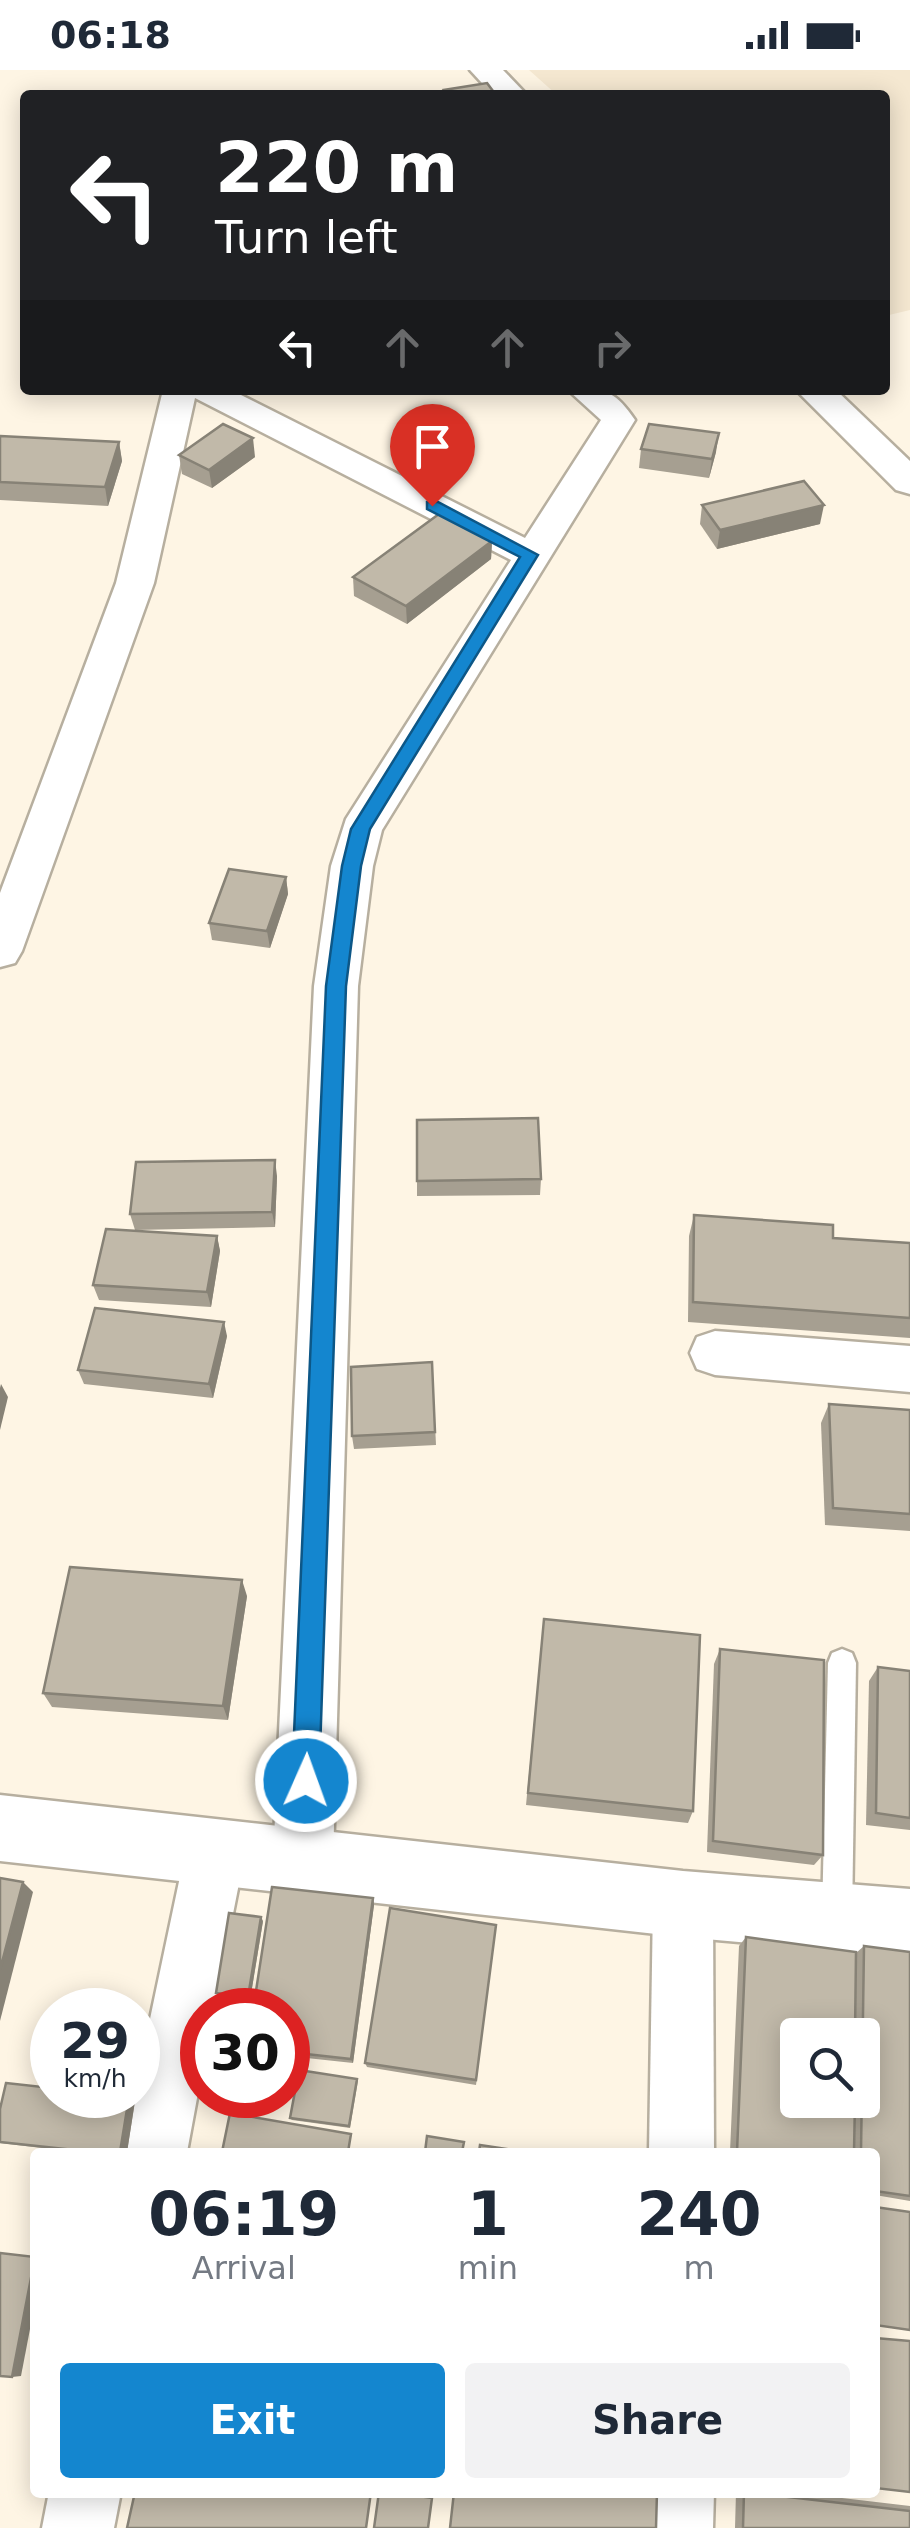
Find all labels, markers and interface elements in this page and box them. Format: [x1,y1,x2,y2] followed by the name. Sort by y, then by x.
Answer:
[50,13,171,57] text: 06:18
[215,127,458,209] text: 220 m
[50,130,180,260] icon: left
[215,211,398,264] text: Turn left
[270,320,325,375] icon: left
[375,320,430,375] icon: ahead
[480,320,535,375] icon: ahead
[585,320,640,375] icon: right
[390,404,475,507] pin
[405,419,460,474] icon: arrive
[254,1729,358,1833] position arrow
[180,1988,310,2118] speed limit sign: 30
[60,2012,130,2070] text: 29
[780,2018,880,2118] map controls
[780,2018,880,2118] button: search
[63,2064,127,2093] text: km/h
[148,2179,339,2249] text: 06:19
[467,2179,509,2249] text: 1
[636,2179,762,2249] text: 240
[192,2249,296,2287] text: Arrival
[458,2249,518,2287] text: min
[683,2249,715,2287] text: m
[60,2363,445,2478] button: Exit
[465,2363,850,2478] button: Share

